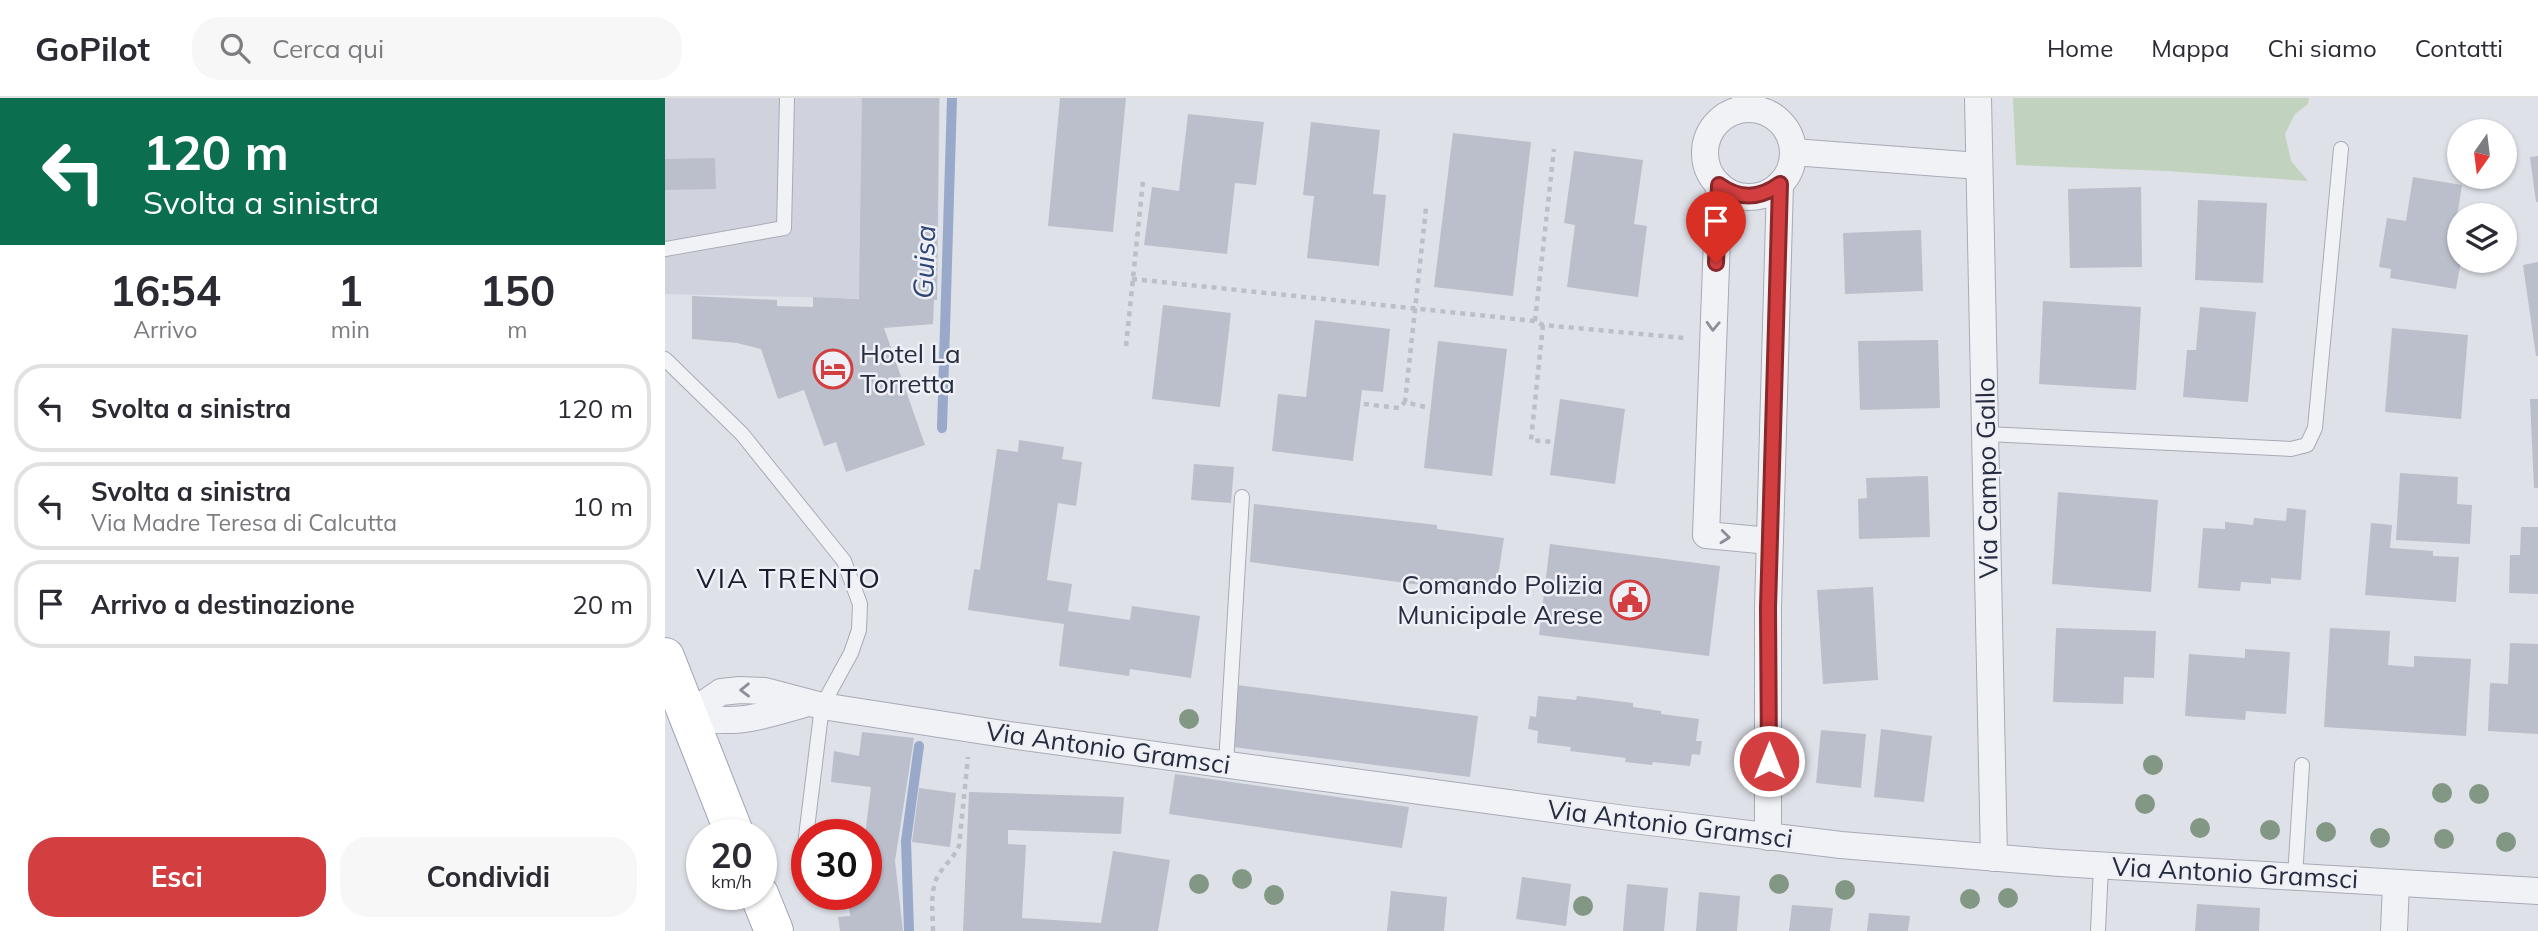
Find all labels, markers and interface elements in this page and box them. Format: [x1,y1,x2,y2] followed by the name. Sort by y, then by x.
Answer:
[192,17,682,80] search box
[35,28,150,69] text: GoPilot
[216,29,254,67] icon: search
[272,32,384,65] text: Cerca qui
[2047,33,2113,63] text: Home
[2151,33,2229,63] text: Mappa
[2267,33,2377,63] text: Chi siamo
[2415,33,2503,63] text: Contatti
[2447,119,2517,189] north arrow
[2447,119,2517,273] map controls
[143,121,289,182] text: 120 m
[28,126,119,217] icon: left
[143,182,379,222] text: Svolta a sinistra
[1686,191,1746,263] pin
[1697,202,1735,240] icon: arrive
[2447,203,2517,273] button: layers
[905,224,942,300] water label: Guisa
[110,264,221,317] text: 16:54
[338,264,363,317] text: 1
[480,264,555,317] text: 150
[133,315,197,344] text: Arrivo
[331,315,370,344] text: min
[507,315,528,344] text: m
[1706,321,1721,332] one-way arrow
[860,337,961,400] place label: Hotel La Torretta
[812,348,854,390] hotel icon: Hotel La Torretta
[1968,377,2005,579] street label: Via Campo Gallo
[32,389,70,427] icon: left
[91,392,291,425] text: Svolta a sinistra
[557,392,633,425] text: 120 m
[91,475,291,508] text: Svolta a sinistra
[32,487,70,525] icon: left
[572,490,633,523] text: 10 m
[91,508,397,537] text: Via Madre Teresa di Calcutta
[1720,529,1731,544] one-way arrow
[696,560,882,595] district label: VIA TRENTO
[1397,568,1603,631] place label: Comando Polizia Municipale Arese
[1609,579,1651,621] public building icon: Comando Polizia Municipale Arese
[32,585,70,623] icon: arrive
[91,588,355,621] text: Arrivo a destinazione
[572,588,633,621] text: 20 m
[739,682,750,698] one-way arrow
[984,714,1232,781] street label: Via Antonio Gramsci
[1732,724,1806,798] position arrow
[1546,792,1794,855] street label: Via Antonio Gramsci
[791,819,882,910] speed limit sign: 30
[710,833,753,877] text: 20
[28,837,326,917] button: Esci
[340,837,637,917] button: Condividi
[2111,850,2359,895] street label: Via Antonio Gramsci
[711,870,752,893] text: km/h

